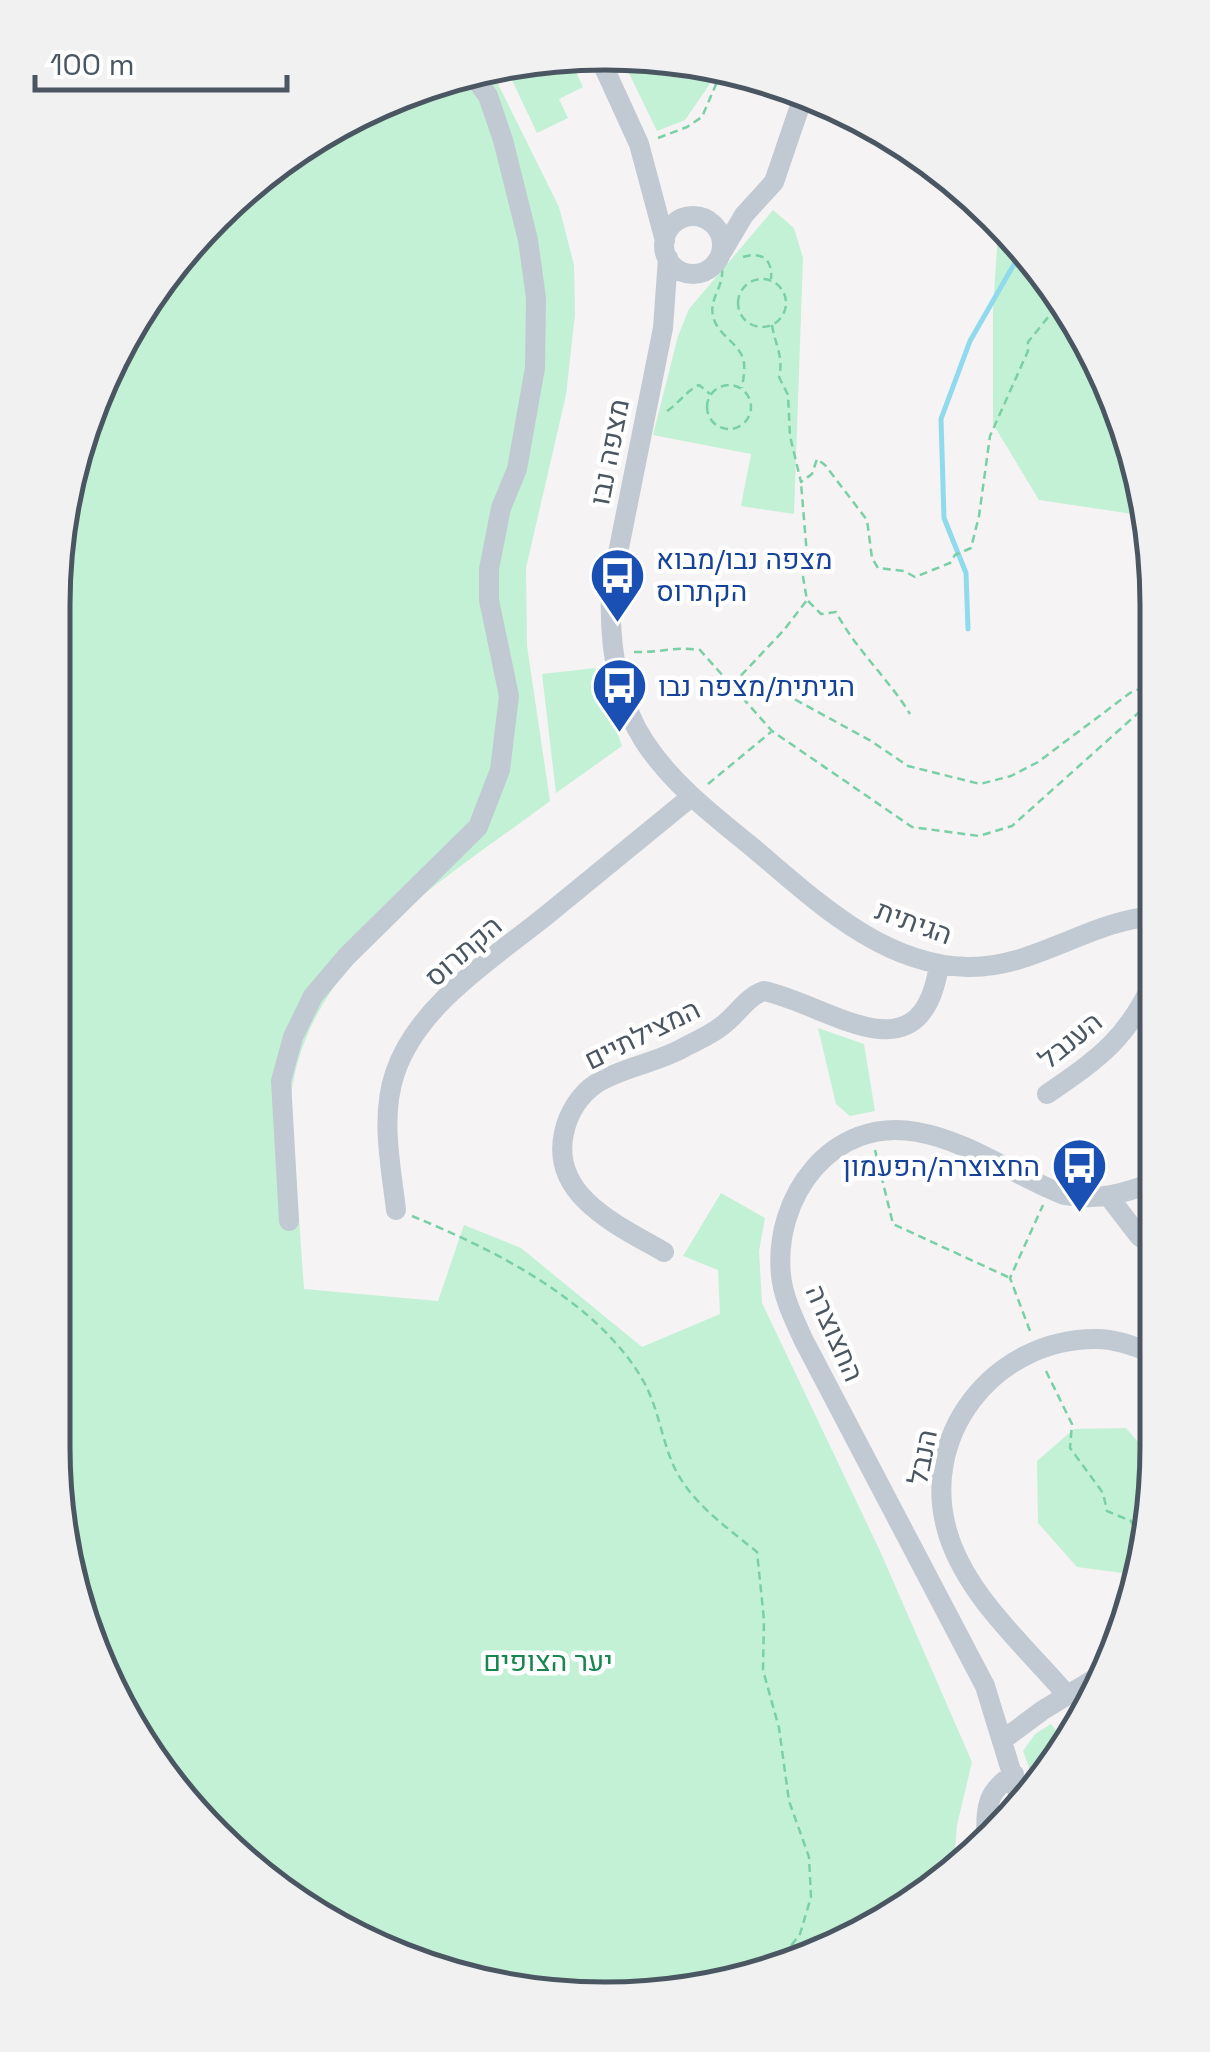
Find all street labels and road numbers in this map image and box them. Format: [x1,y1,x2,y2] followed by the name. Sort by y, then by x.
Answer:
[581,396,637,508] street label: מצפה נבו
[871,892,957,952] street label: הגיתית
[417,907,509,995] street label: הקתרוס
[578,991,706,1077] street label: המצילתיים
[1031,1003,1109,1077] street label: הענבל
[798,1279,872,1387] street label: החצוצרה
[899,1426,945,1488] street label: הנבל

